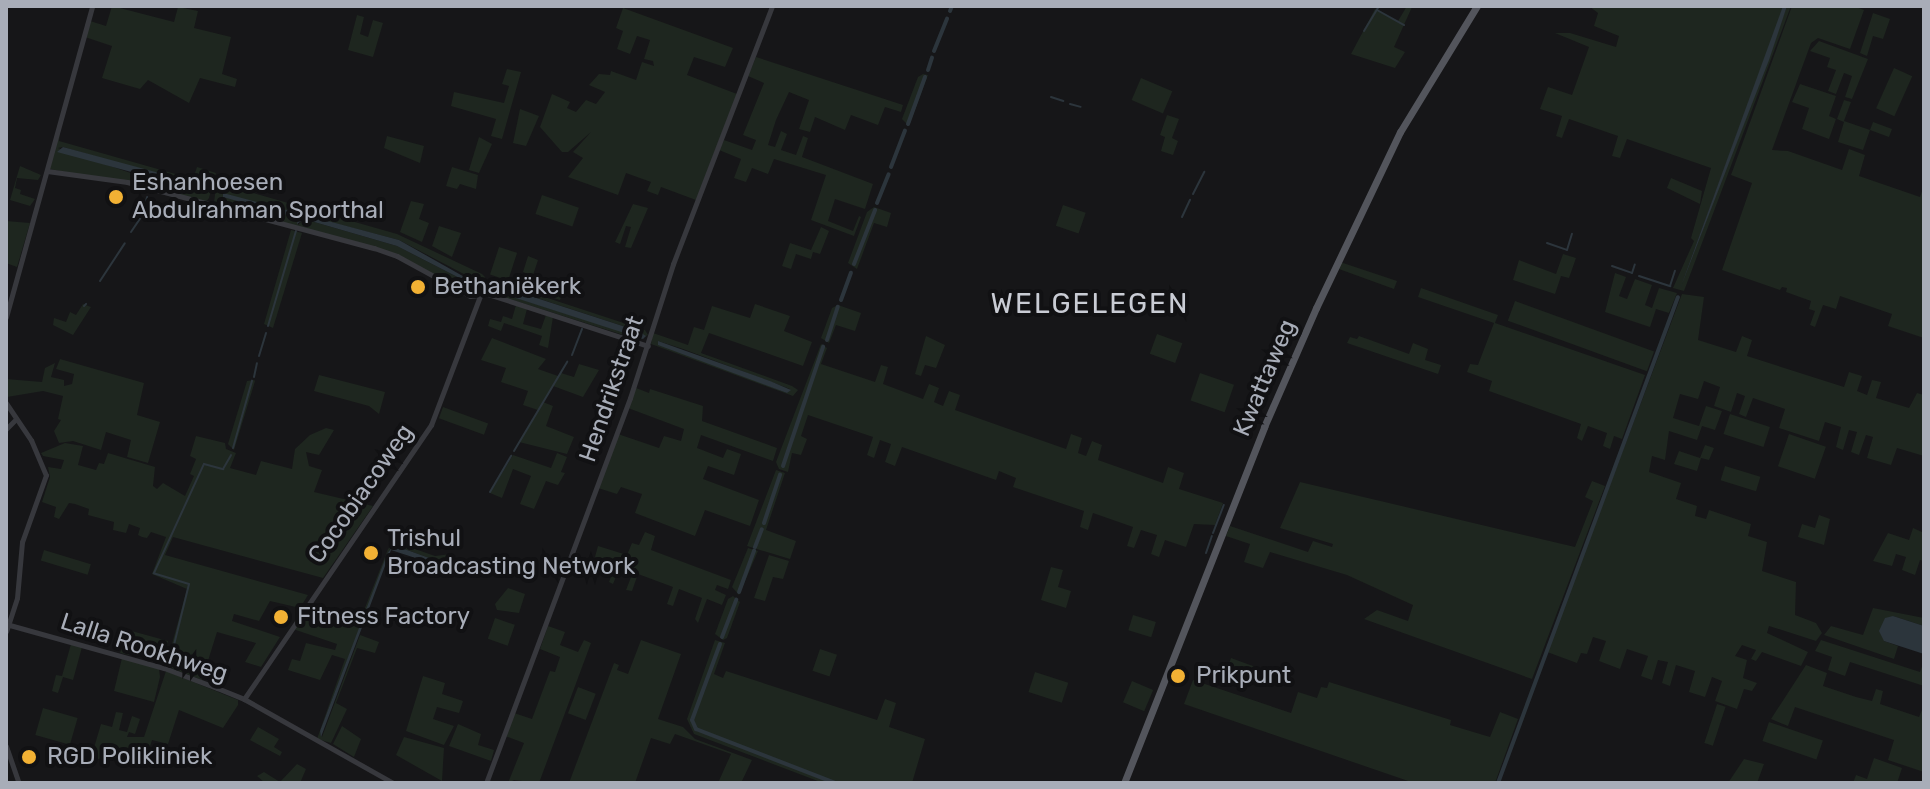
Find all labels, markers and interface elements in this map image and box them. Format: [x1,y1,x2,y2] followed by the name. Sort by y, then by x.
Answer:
[132,169,384,225] place label: Eshanhoesen Abdulrahman Sporthal
[107,188,125,206] marker: Eshanhoesen Abdulrahman Sporthal
[434,273,581,301] place label: Bethaniëkerk
[409,278,427,296] marker: Bethaniëkerk
[991,287,1189,321] district label: WELGELEGEN
[574,312,650,466] street label: Hendrikstraat
[1228,315,1302,441] street label: Kwattaweg
[302,419,420,569] street label: Cocobiacoweg
[387,525,636,581] place label: Trishul Broadcasting Network
[362,544,380,562] marker: Trishul Broadcasting Network
[297,603,470,631] place label: Fitness Factory
[57,607,231,689] street label: Lalla Rookhweg
[272,608,290,626] marker: Fitness Factory
[1196,662,1291,690] place label: Prikpunt
[1167,665,1189,687] marker: Prikpunt
[47,743,212,771] place label: RGD Polikliniek
[18,746,40,768] marker: RGD Polikliniek

